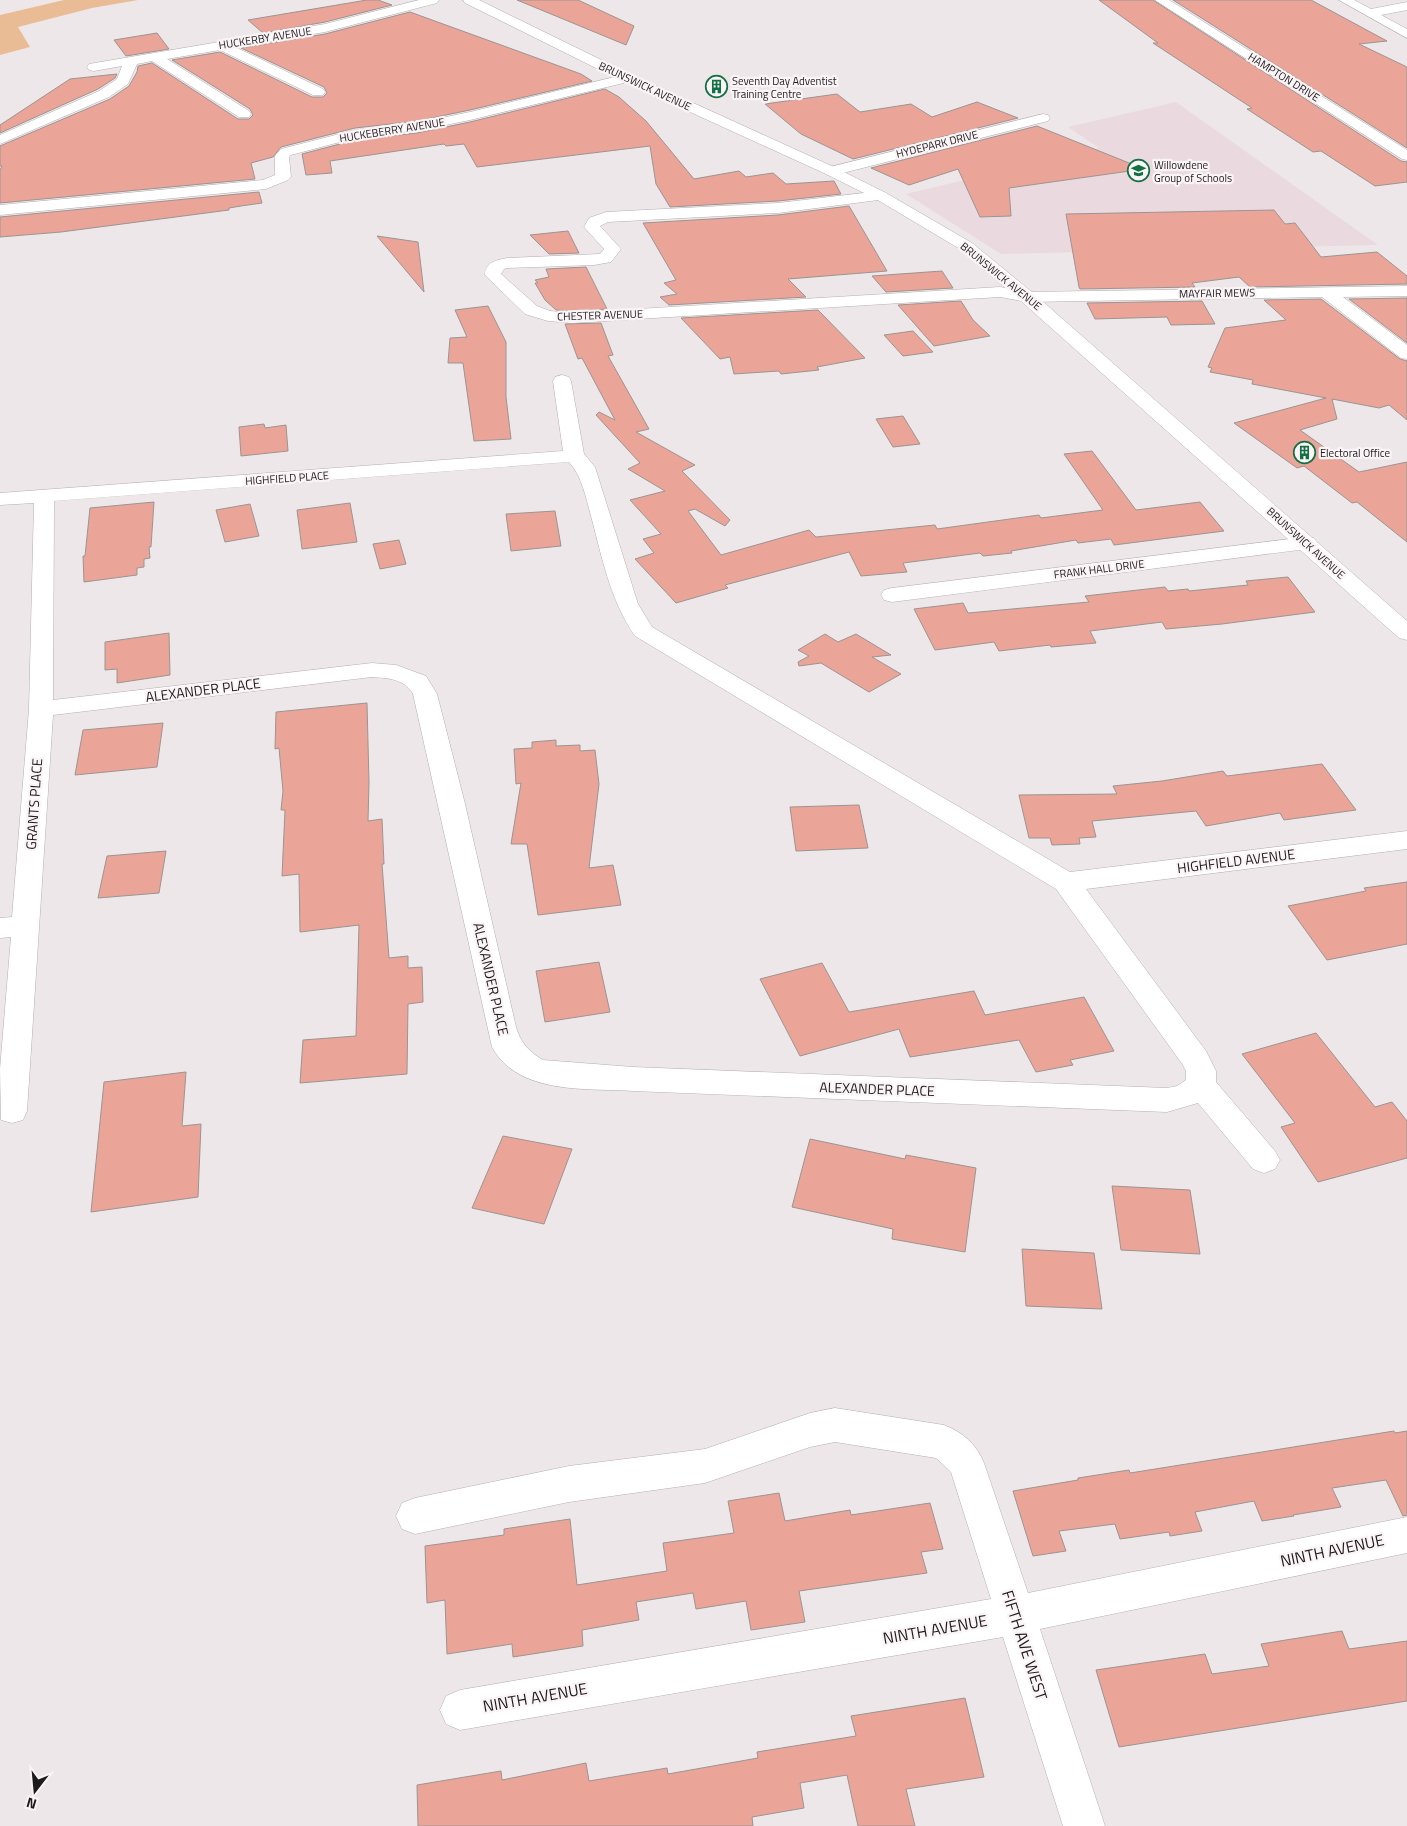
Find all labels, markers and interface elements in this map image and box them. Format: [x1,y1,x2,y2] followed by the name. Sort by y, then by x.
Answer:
[217,23,313,53] street label: HUCKERBY AVENUE
[1245,49,1323,105] street label: HAMPTON DRIVE
[596,58,694,114] street label: BRUNSWICK AVENUE
[732,73,837,102] place label: Seventh Day Adventist Training Centre
[704,75,728,99] building icon: Seventh Day Adventist Training Centre
[338,114,446,146] street label: HUCKEBERRY AVENUE
[894,126,980,162] street label: HYDEPARK DRIVE
[1154,157,1232,186] place label: Willowdene Group of Schools
[1126,159,1150,183] school or university icon: Willowdene Group of Schools
[957,238,1045,314] street label: BRUNSWICK AVENUE
[1179,284,1255,302] street label: MAYFAIR MEWS
[557,306,643,324] street label: CHESTER AVENUE
[1292,441,1316,465] building icon: Electoral Office
[1320,445,1391,461] place label: Electoral Office
[245,467,329,489] street label: HIGHFIELD PLACE
[1263,503,1349,583] street label: BRUNSWICK AVENUE
[1053,556,1145,582] street label: FRANK HALL DRIVE
[144,672,262,707] street label: ALEXANDER PLACE
[20,757,47,850] street label: GRANTS PLACE
[1176,843,1296,878] street label: HIGHFIELD AVENUE
[468,920,515,1038] street label: ALEXANDER PLACE
[819,1076,935,1101] street label: ALEXANDER PLACE
[1278,1527,1386,1573] street label: NINTH AVENUE
[996,1587,1054,1704] street label: FIFTH AVE WEST
[881,1608,989,1650] street label: NINTH AVENUE
[481,1676,589,1718] street label: NINTH AVENUE
[10,1766,60,1816] north arrow
[24,1793,39,1815] text: N

